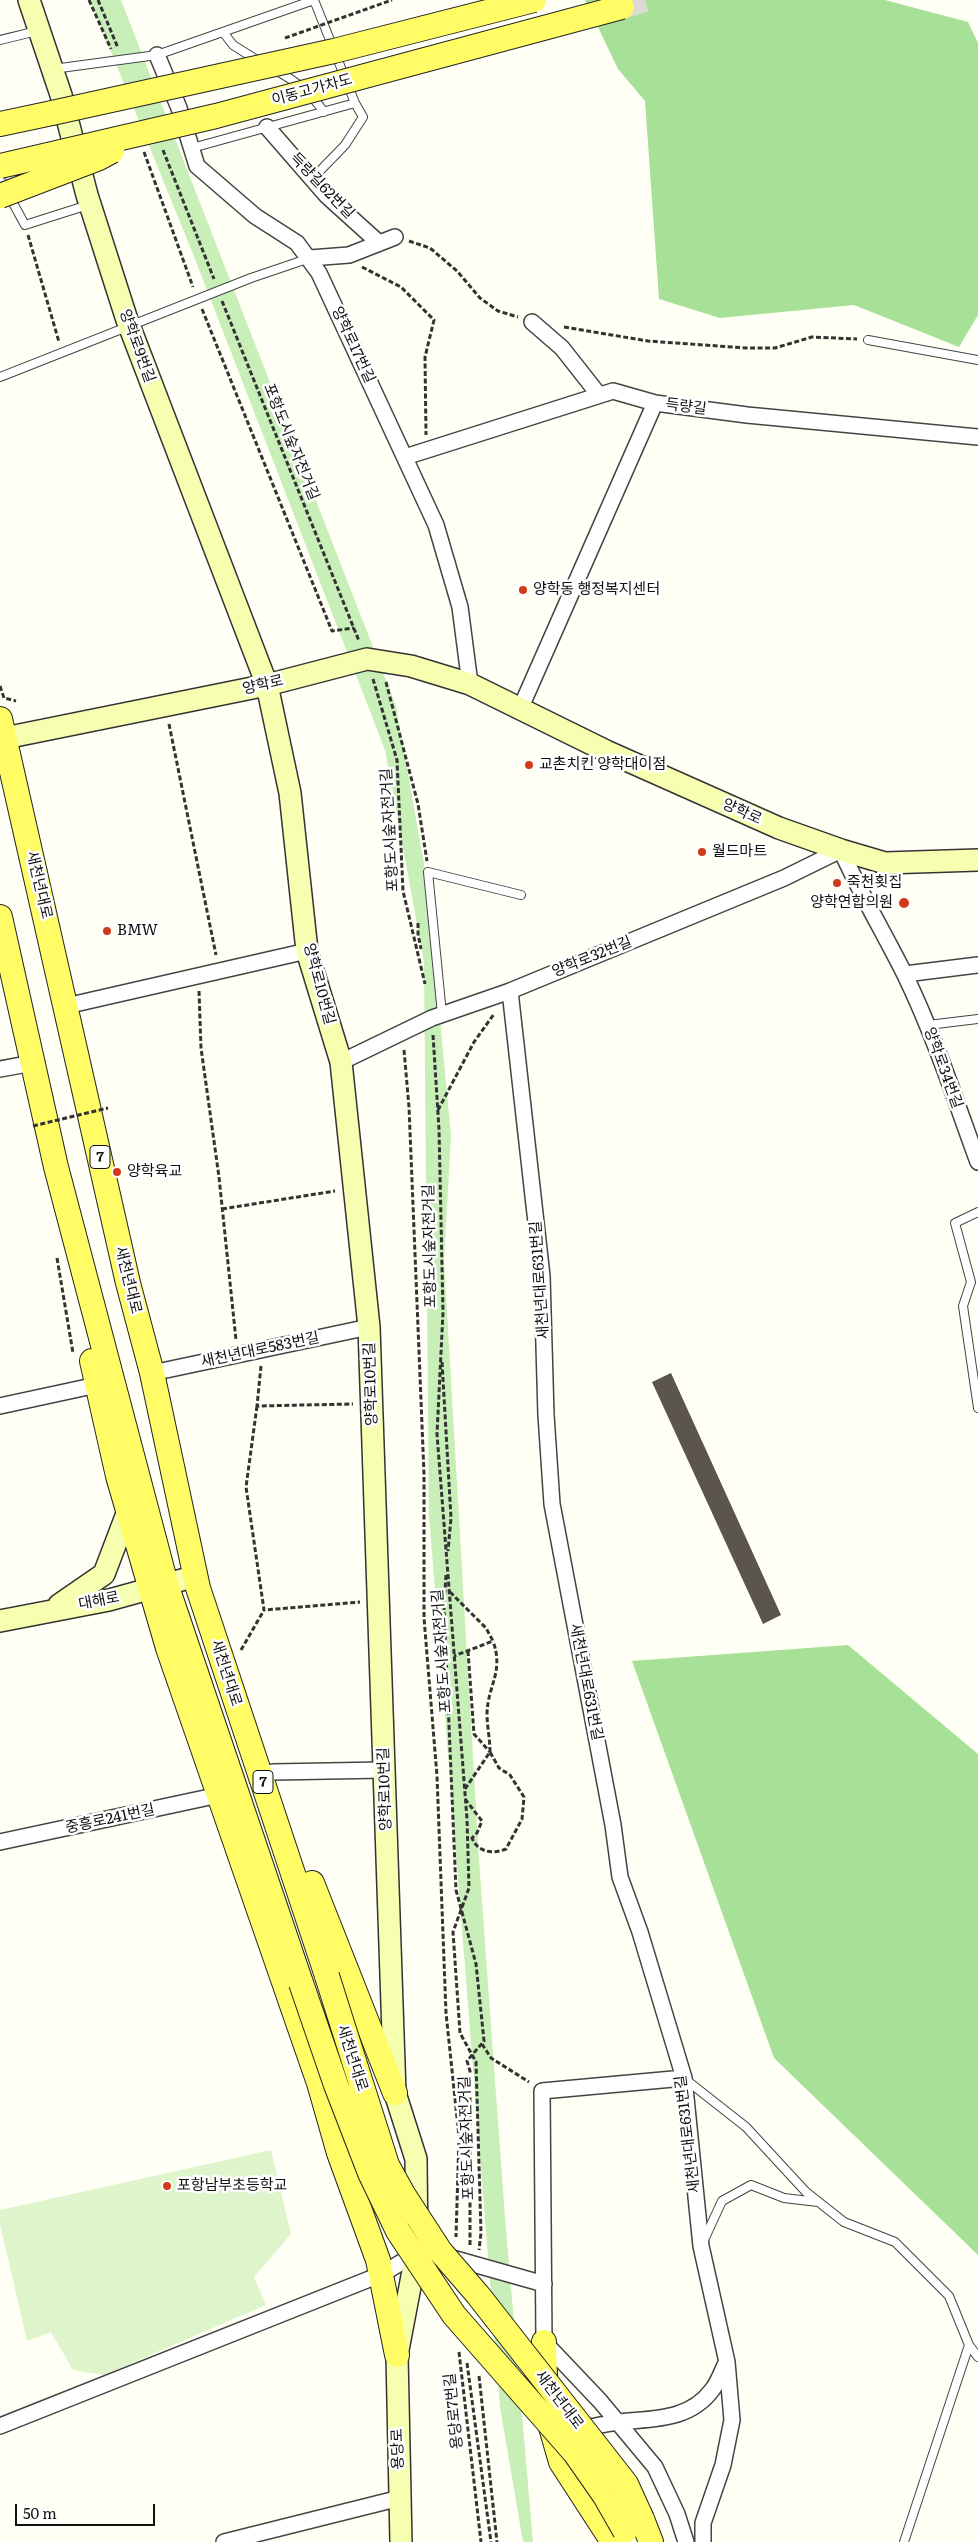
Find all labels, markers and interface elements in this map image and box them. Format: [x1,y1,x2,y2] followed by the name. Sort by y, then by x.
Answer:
[270,71,354,109] street label: 이동고가차도
[286,149,358,223] street label: 득량길62번길
[327,304,379,386] street label: 양학로17번길
[115,307,159,385] street label: 양학로9번길
[259,381,323,503] street label: 포항도시숲자전거길
[664,396,708,418] street label: 득량길
[533,581,660,599] place label: 양학동 행정복지센터
[517,584,529,596] marker: 양학동 행정복지센터
[241,672,285,698] street label: 양학로
[539,756,666,774] place label: 교촌치킨 양학대이점
[523,759,535,771] marker: 교촌치킨 양학대이점
[378,768,402,892] street label: 포항도시숲자전거길
[719,795,765,829] street label: 양학로
[712,843,767,861] place label: 월드마트
[696,846,708,858] marker: 월드마트
[22,849,56,921] street label: 새천년대로
[847,874,902,892] place label: 죽천횟집
[831,877,843,889] marker: 죽천횟집
[810,894,893,912] place label: 양학연합의원
[897,896,911,910] marker: 양학연합의원
[117,922,158,940] place label: BMW
[101,925,113,937] marker: BMW
[550,933,634,981] street label: 양학로32번길
[299,941,339,1027] street label: 양학로10번길
[920,1025,966,1111] street label: 양학로34번길
[90,1146,110,1168] road number: 7
[127,1163,182,1181] place label: 양학육교
[111,1166,123,1178] marker: 양학육교
[420,1184,440,1308] street label: 포항도시숲자전거길
[527,1220,553,1340] street label: 새천년대로631번길
[111,1244,145,1316] street label: 새천년대로
[199,1329,321,1371] street label: 새천년대로583번길
[361,1342,381,1426] street label: 양학로10번길
[77,1588,121,1614] street label: 대해로
[429,1588,455,1714] street label: 포항도시숲자전거길
[566,1622,606,1742] street label: 새천년대로631번길
[207,1637,245,1709] street label: 새천년대로
[375,1747,395,1831] street label: 양학로10번길
[253,1770,273,1794] road number: 7
[64,1801,156,1837] street label: 중흥로241번길
[333,2022,371,2094] street label: 새천년대로
[672,2074,704,2194] street label: 새천년대로631번길
[456,2076,478,2200] street label: 포항도시숲자전거길
[177,2177,287,2195] place label: 포항남부초등학교
[161,2180,173,2192] marker: 포항남부초등학교
[531,2367,587,2433] street label: 새천년대로
[441,2372,467,2450] street label: 용당로7번길
[388,2428,408,2470] street label: 용당로
[18,2494,158,2526] scale bar
[23,2501,57,2524] text: 50 m

